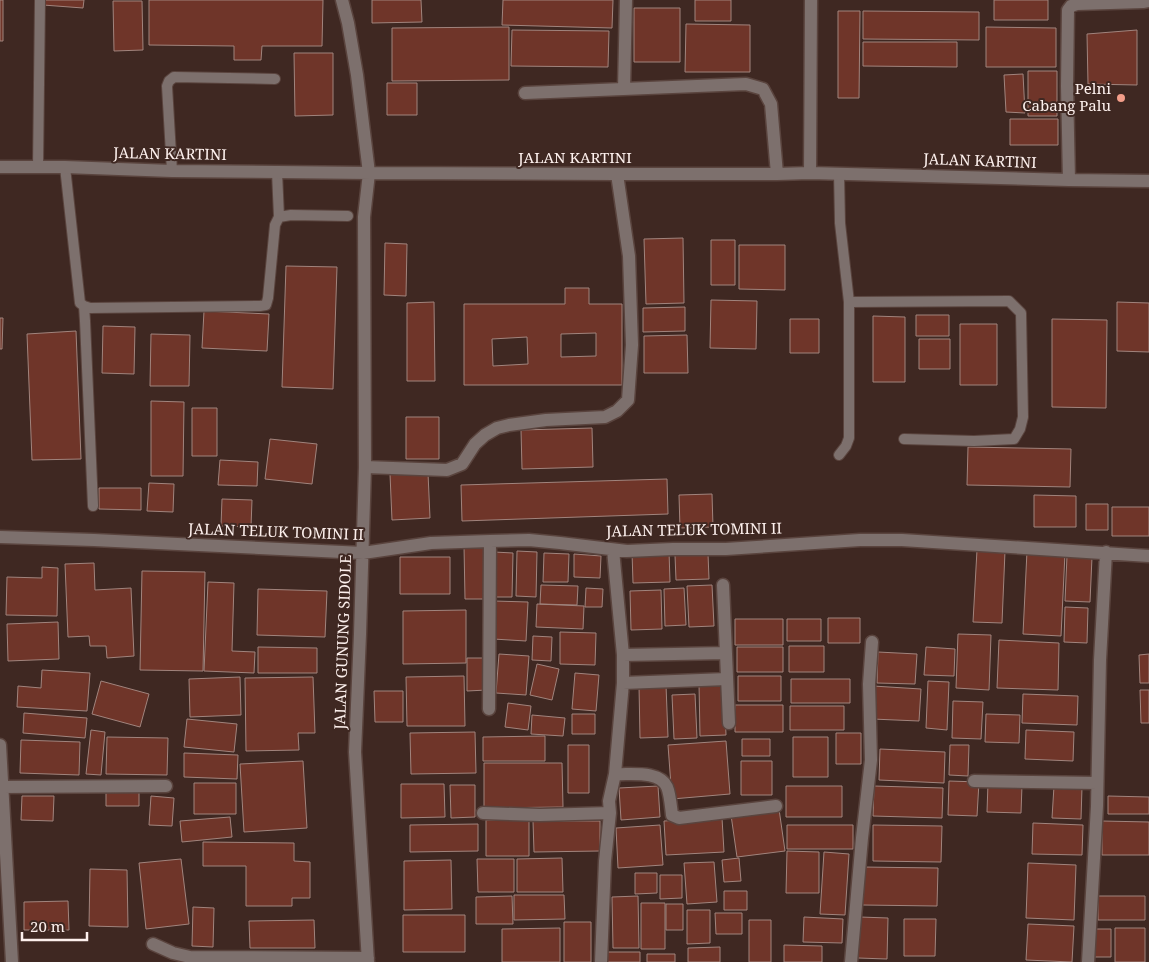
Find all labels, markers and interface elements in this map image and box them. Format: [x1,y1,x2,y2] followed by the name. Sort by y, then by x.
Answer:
[1022,78,1111,115] place label: Pelni Cabang Palu
[1115,92,1127,104] marker: Pelni Cabang Palu
[112,142,227,164] street label: JALAN KARTINI
[517,147,632,167] street label: JALAN KARTINI
[922,148,1037,172] street label: JALAN KARTINI
[605,517,782,541] street label: JALAN TELUK TOMINI II
[187,518,364,544] street label: JALAN TELUK TOMINI II
[329,554,355,731] street label: JALAN GUNUNG SIDOLE
[22,910,88,942] scale bar
[30,916,65,936] text: 20 m

